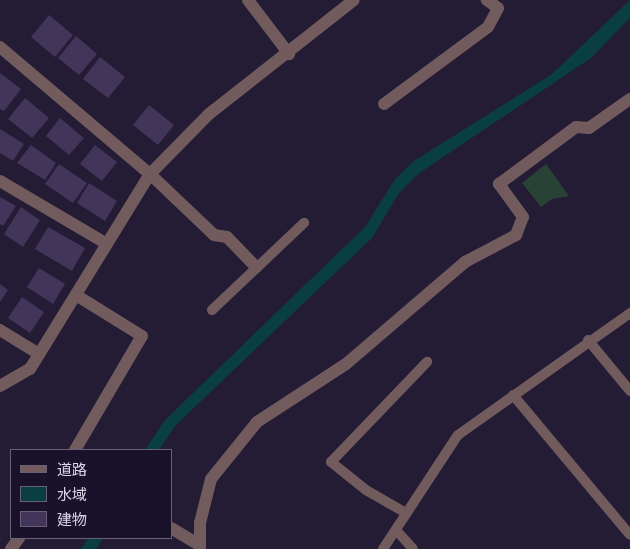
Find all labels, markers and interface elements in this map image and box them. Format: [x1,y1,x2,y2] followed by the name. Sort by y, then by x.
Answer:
[10,449,172,539] legend
[57,461,87,479] text: 道路
[57,486,87,504] text: 水域
[57,511,87,529] text: 建物

